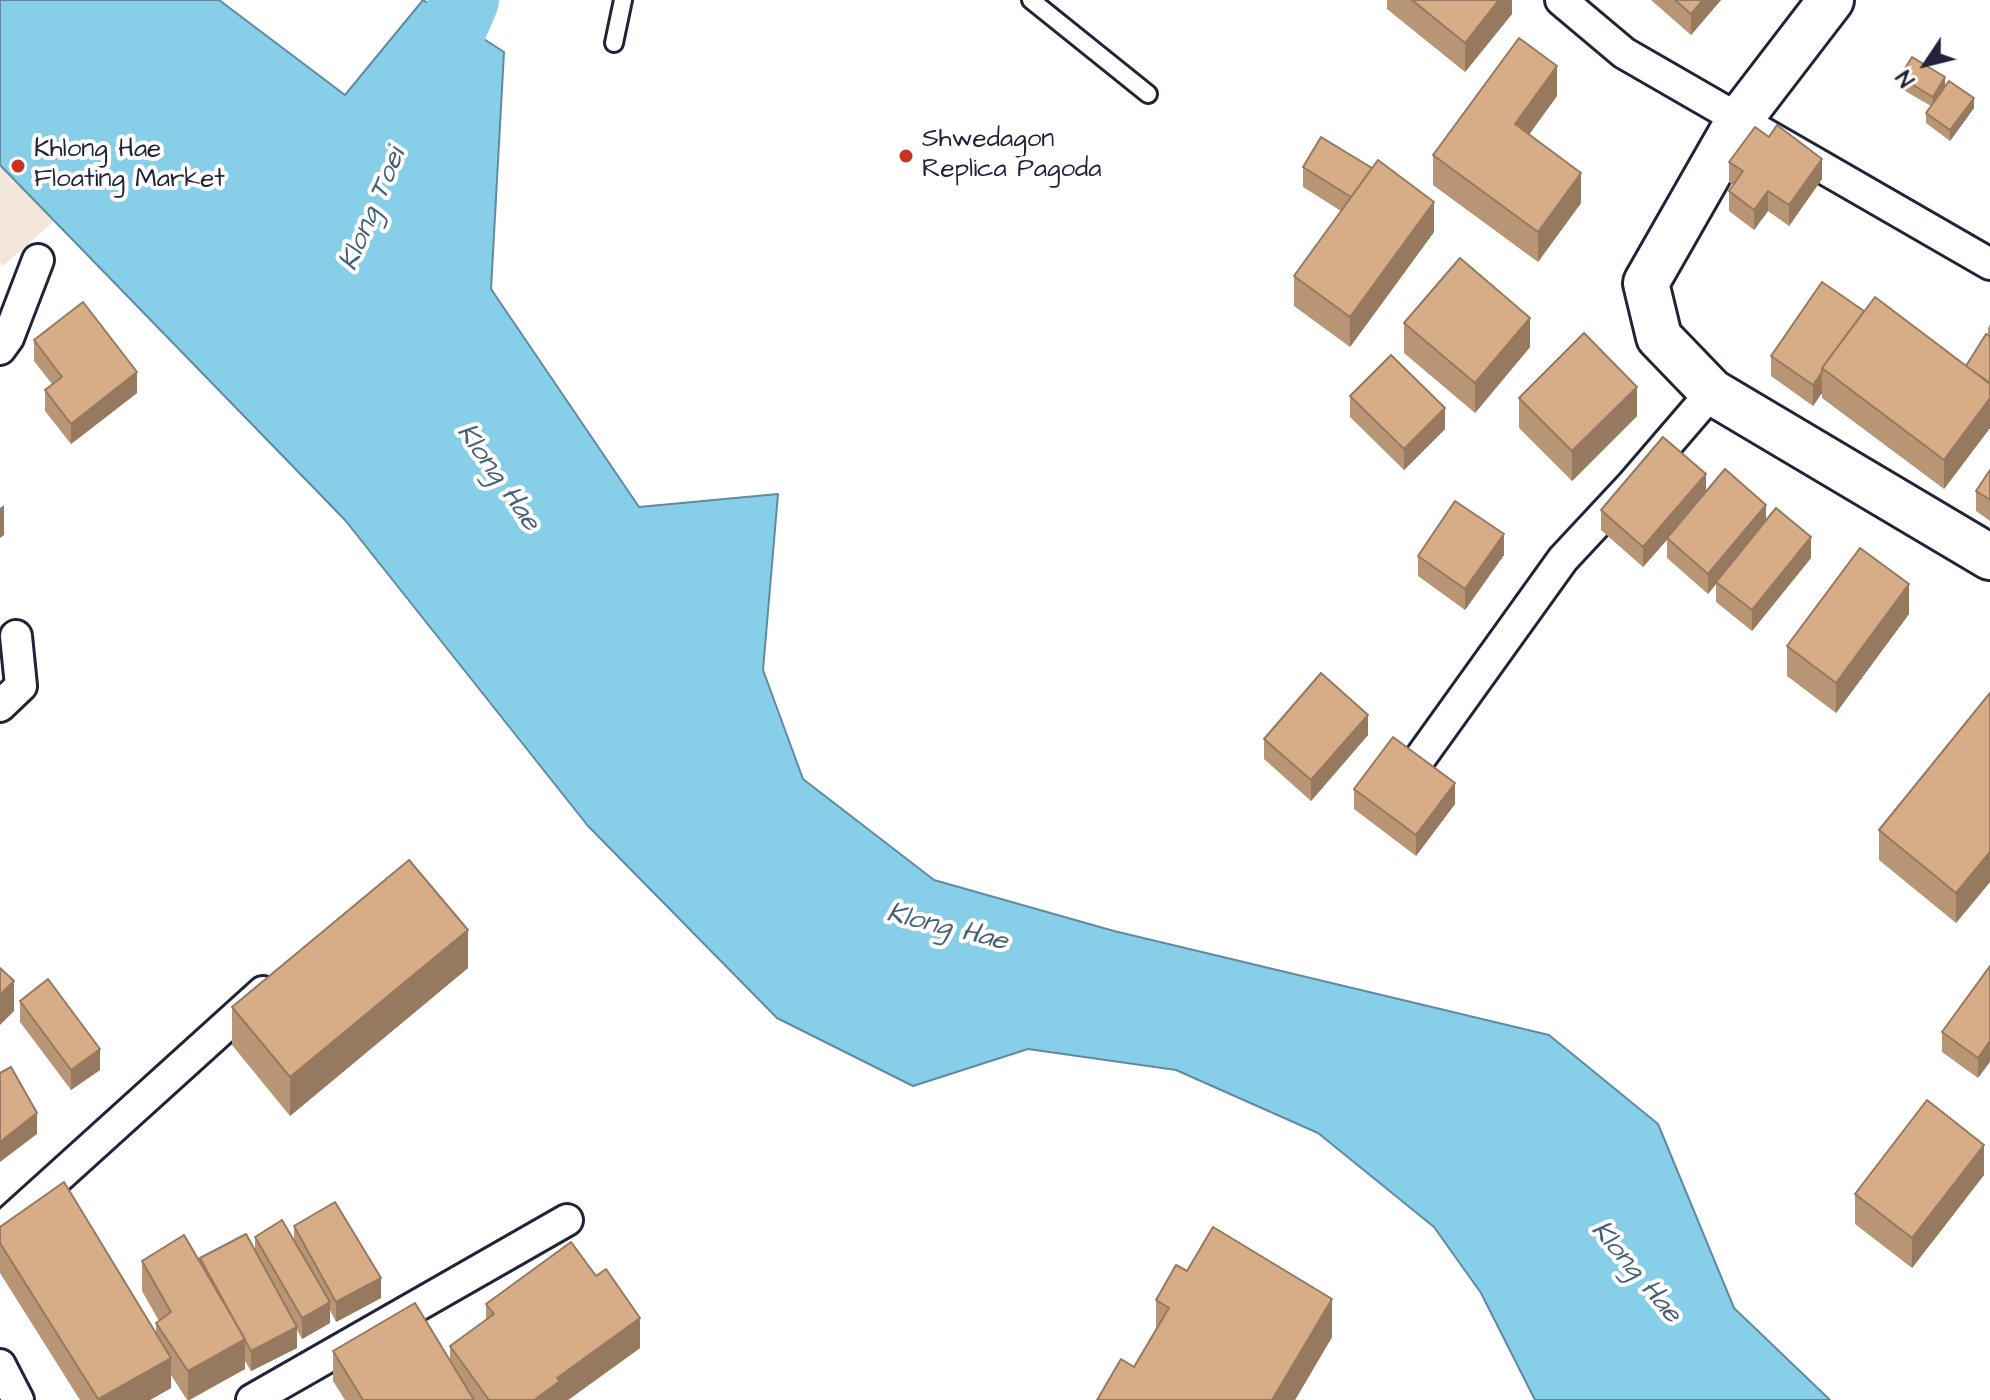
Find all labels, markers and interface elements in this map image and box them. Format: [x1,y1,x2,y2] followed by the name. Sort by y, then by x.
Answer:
[1886,24,1966,104] north arrow
[1889,64,1923,93] text: N
[922,125,1102,186] place label: Shwedagon Replica Pagoda
[34,135,225,196] place label: Khlong Hae Floating Market
[333,144,415,276] water label: Klong Toei
[897,147,915,165] marker: Shwedagon Replica Pagoda
[9,157,27,175] marker: Khlong Hae Floating Market
[448,418,546,538] water label: Klong Hae
[883,898,1011,960] water label: Klong Hae
[1583,1215,1687,1331] water label: Klong Hae

